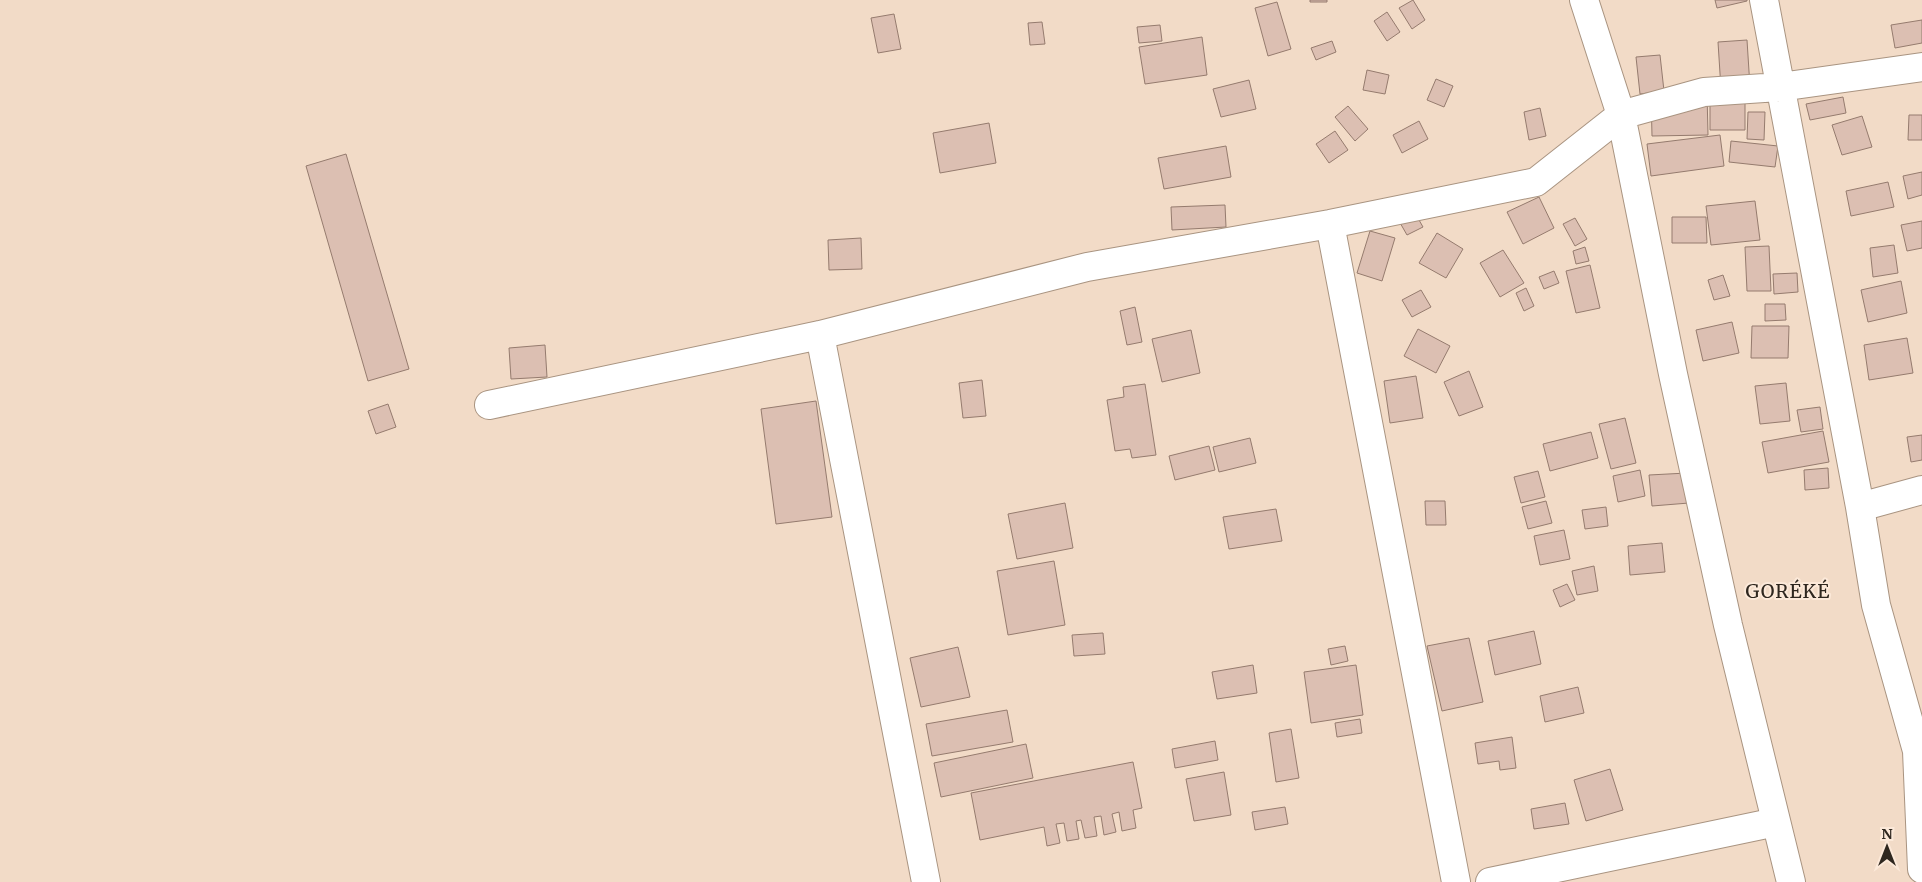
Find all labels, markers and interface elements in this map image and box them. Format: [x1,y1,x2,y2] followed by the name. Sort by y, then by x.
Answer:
[1746,579,1830,603] district label: GORÉKÉ
[1862,822,1912,872] north arrow
[1881,825,1893,843] text: N

